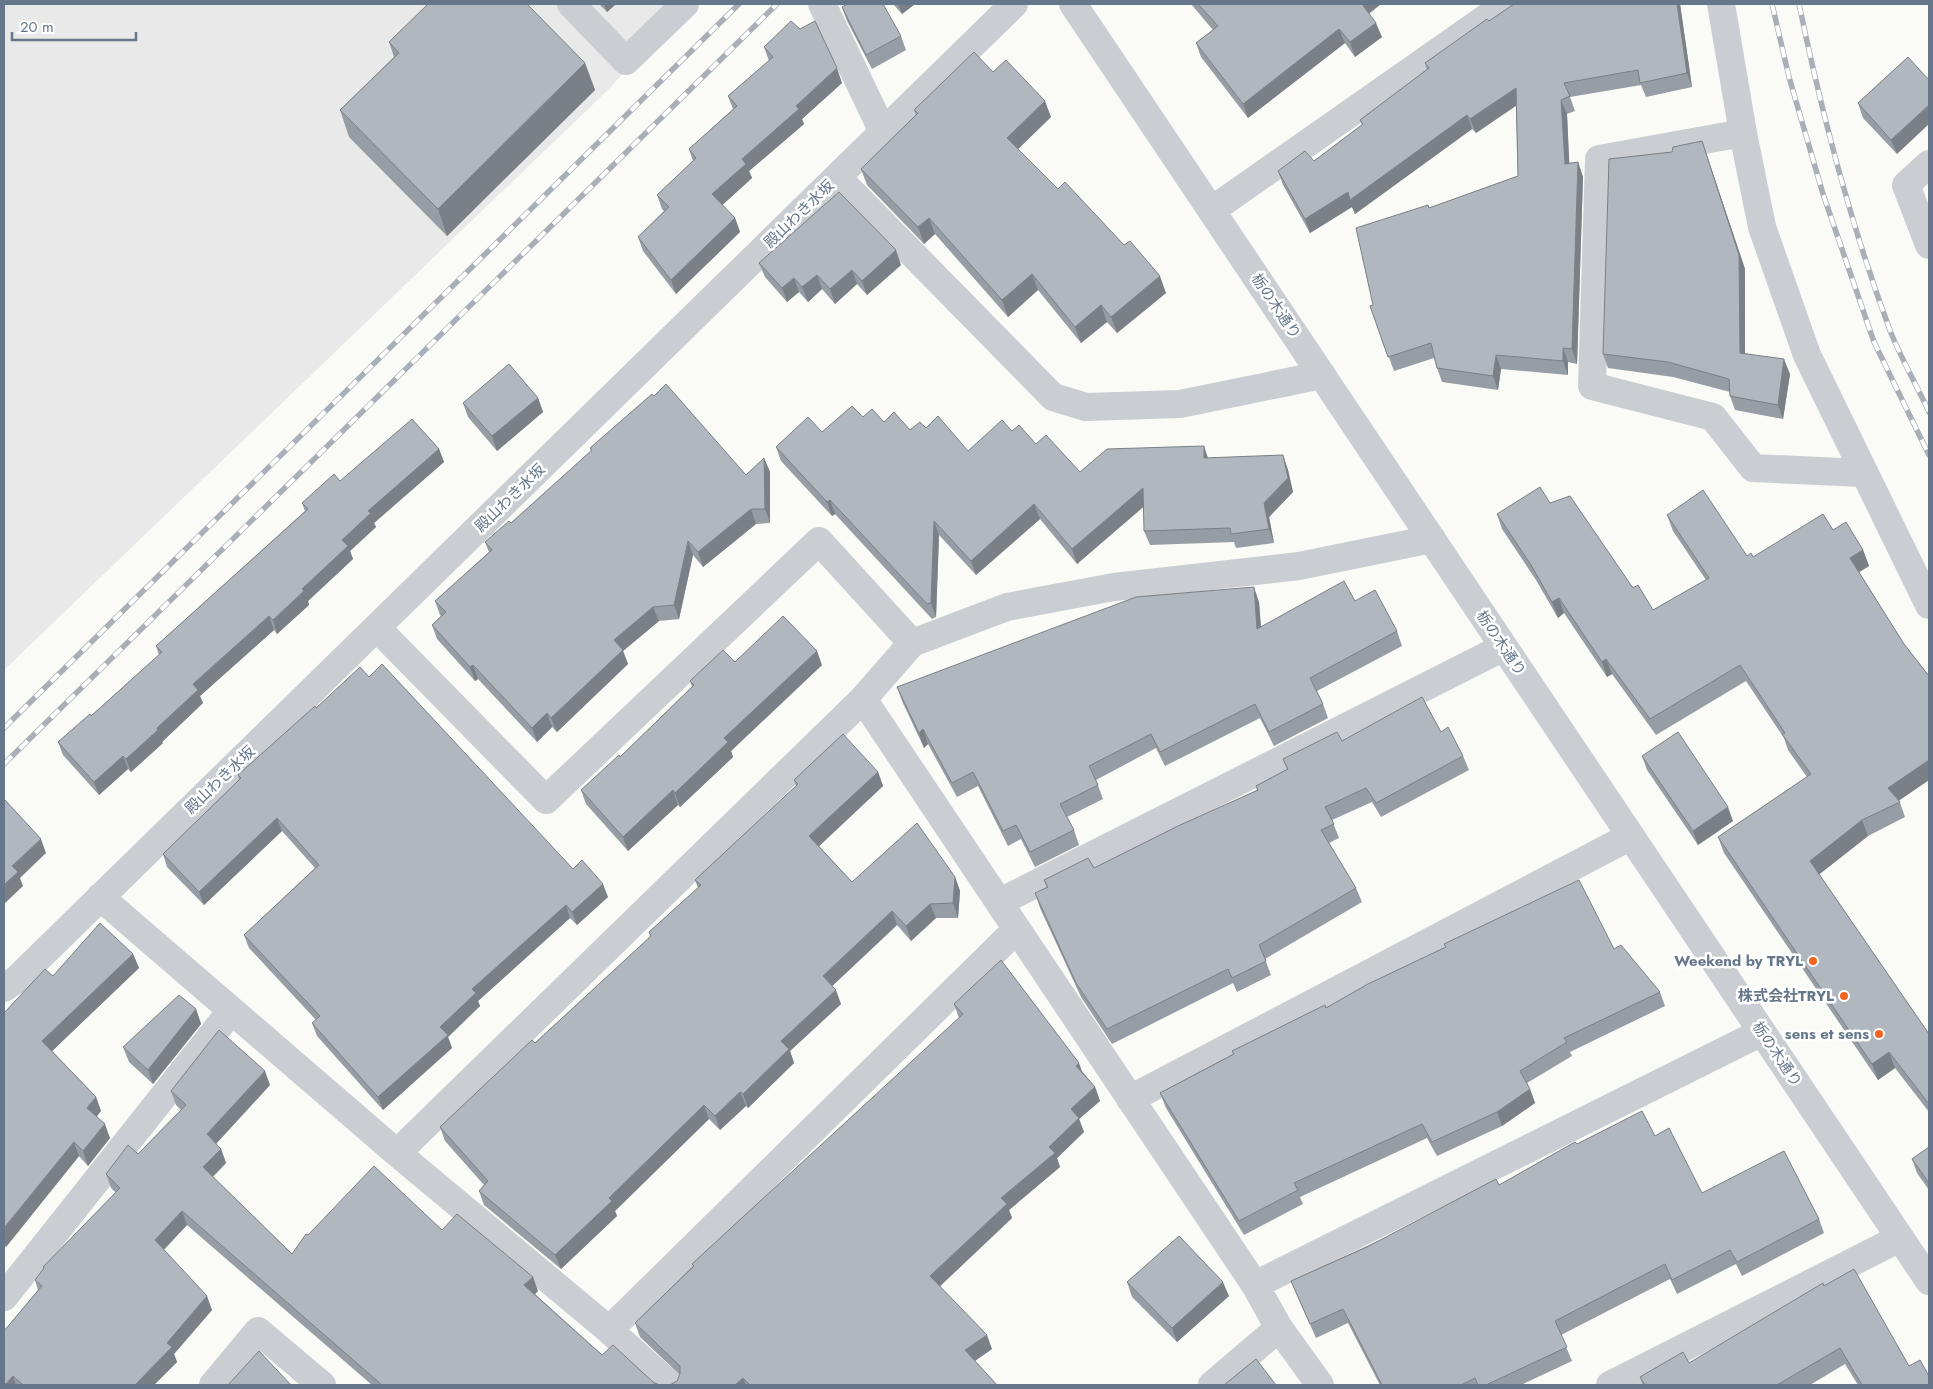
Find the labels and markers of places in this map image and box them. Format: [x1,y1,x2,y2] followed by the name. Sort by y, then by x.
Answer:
[1674,950,1803,972] place label: Weekend by TRYL
[1807,955,1819,967] marker: Weekend by TRYL
[1738,985,1834,1007] place label: 株式会社TRYL
[1838,990,1850,1002] marker: 株式会社TRYL
[1785,1023,1869,1045] place label: sens et sens
[1873,1028,1885,1040] marker: sens et sens

